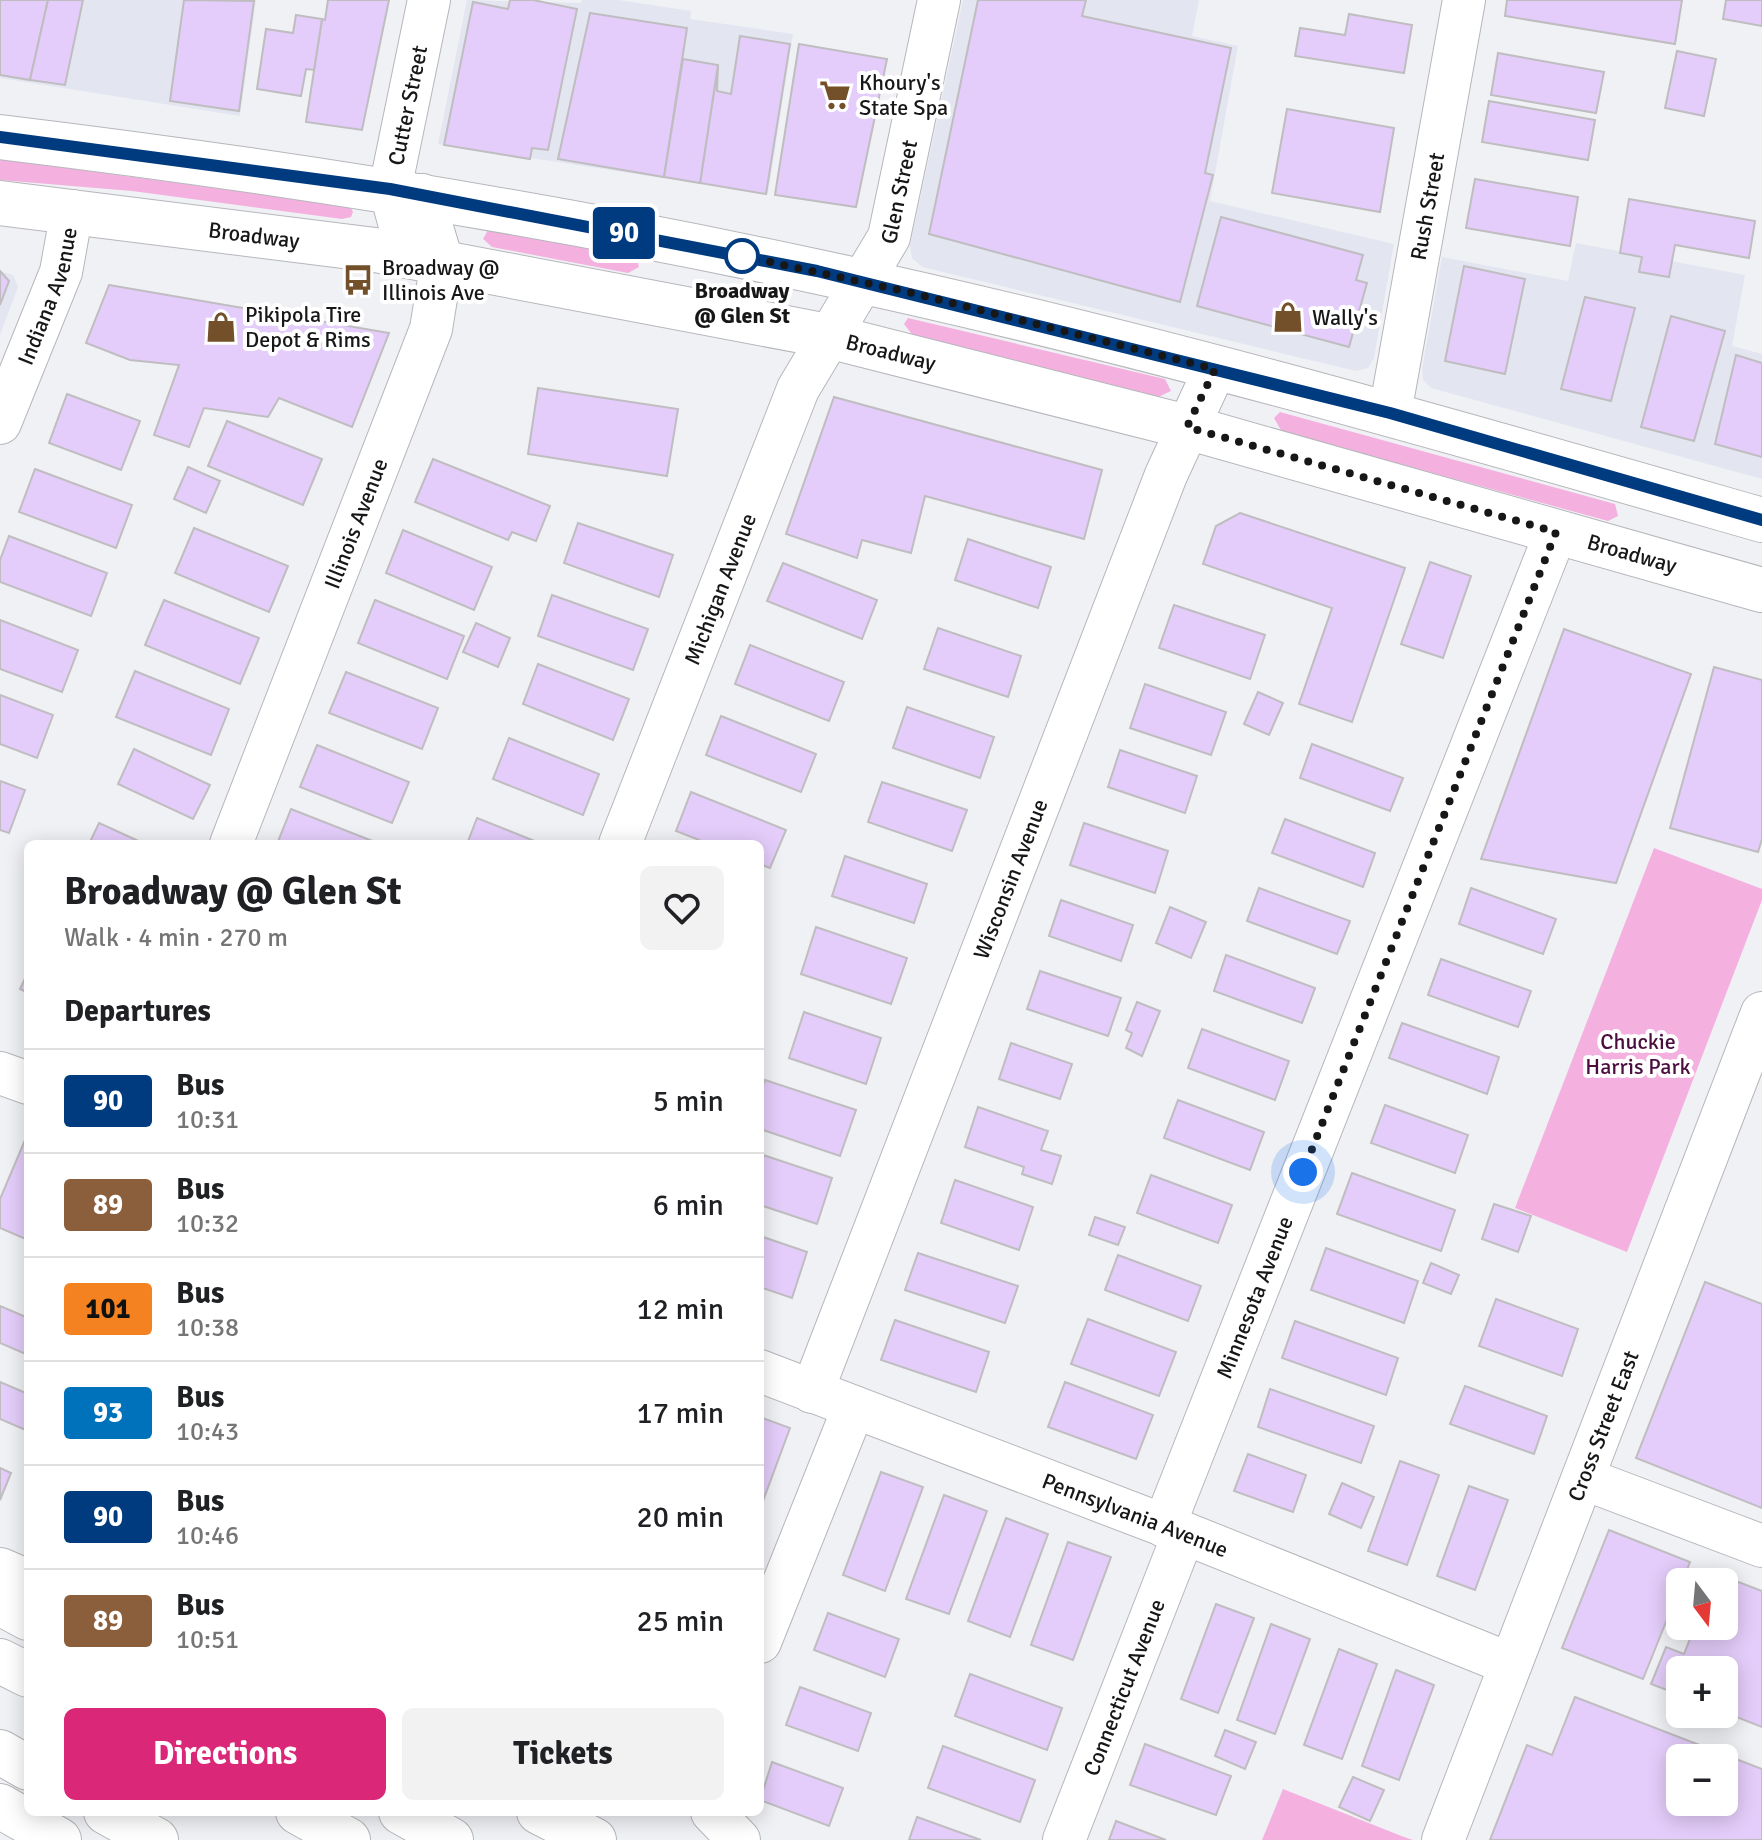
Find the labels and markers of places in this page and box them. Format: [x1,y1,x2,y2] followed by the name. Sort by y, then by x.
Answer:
[859,69,948,121] place label: Khoury's State Spa
[818,78,852,112] supermarket icon: Khoury's State Spa
[725,239,759,273] marker: Broadway @ Glen St
[382,254,499,306] place label: Broadway @ Illinois Ave
[341,263,375,297] bus stop icon: Broadway @ Illinois Ave
[694,277,790,329] place label: Broadway @ Glen St
[1271,300,1305,334] shop icon: Wally's
[245,301,371,353] place label: Pikipola Tire Depot & Rims
[1312,304,1378,331] place label: Wally's
[204,310,238,344] shop icon: Pikipola Tire Depot & Rims

